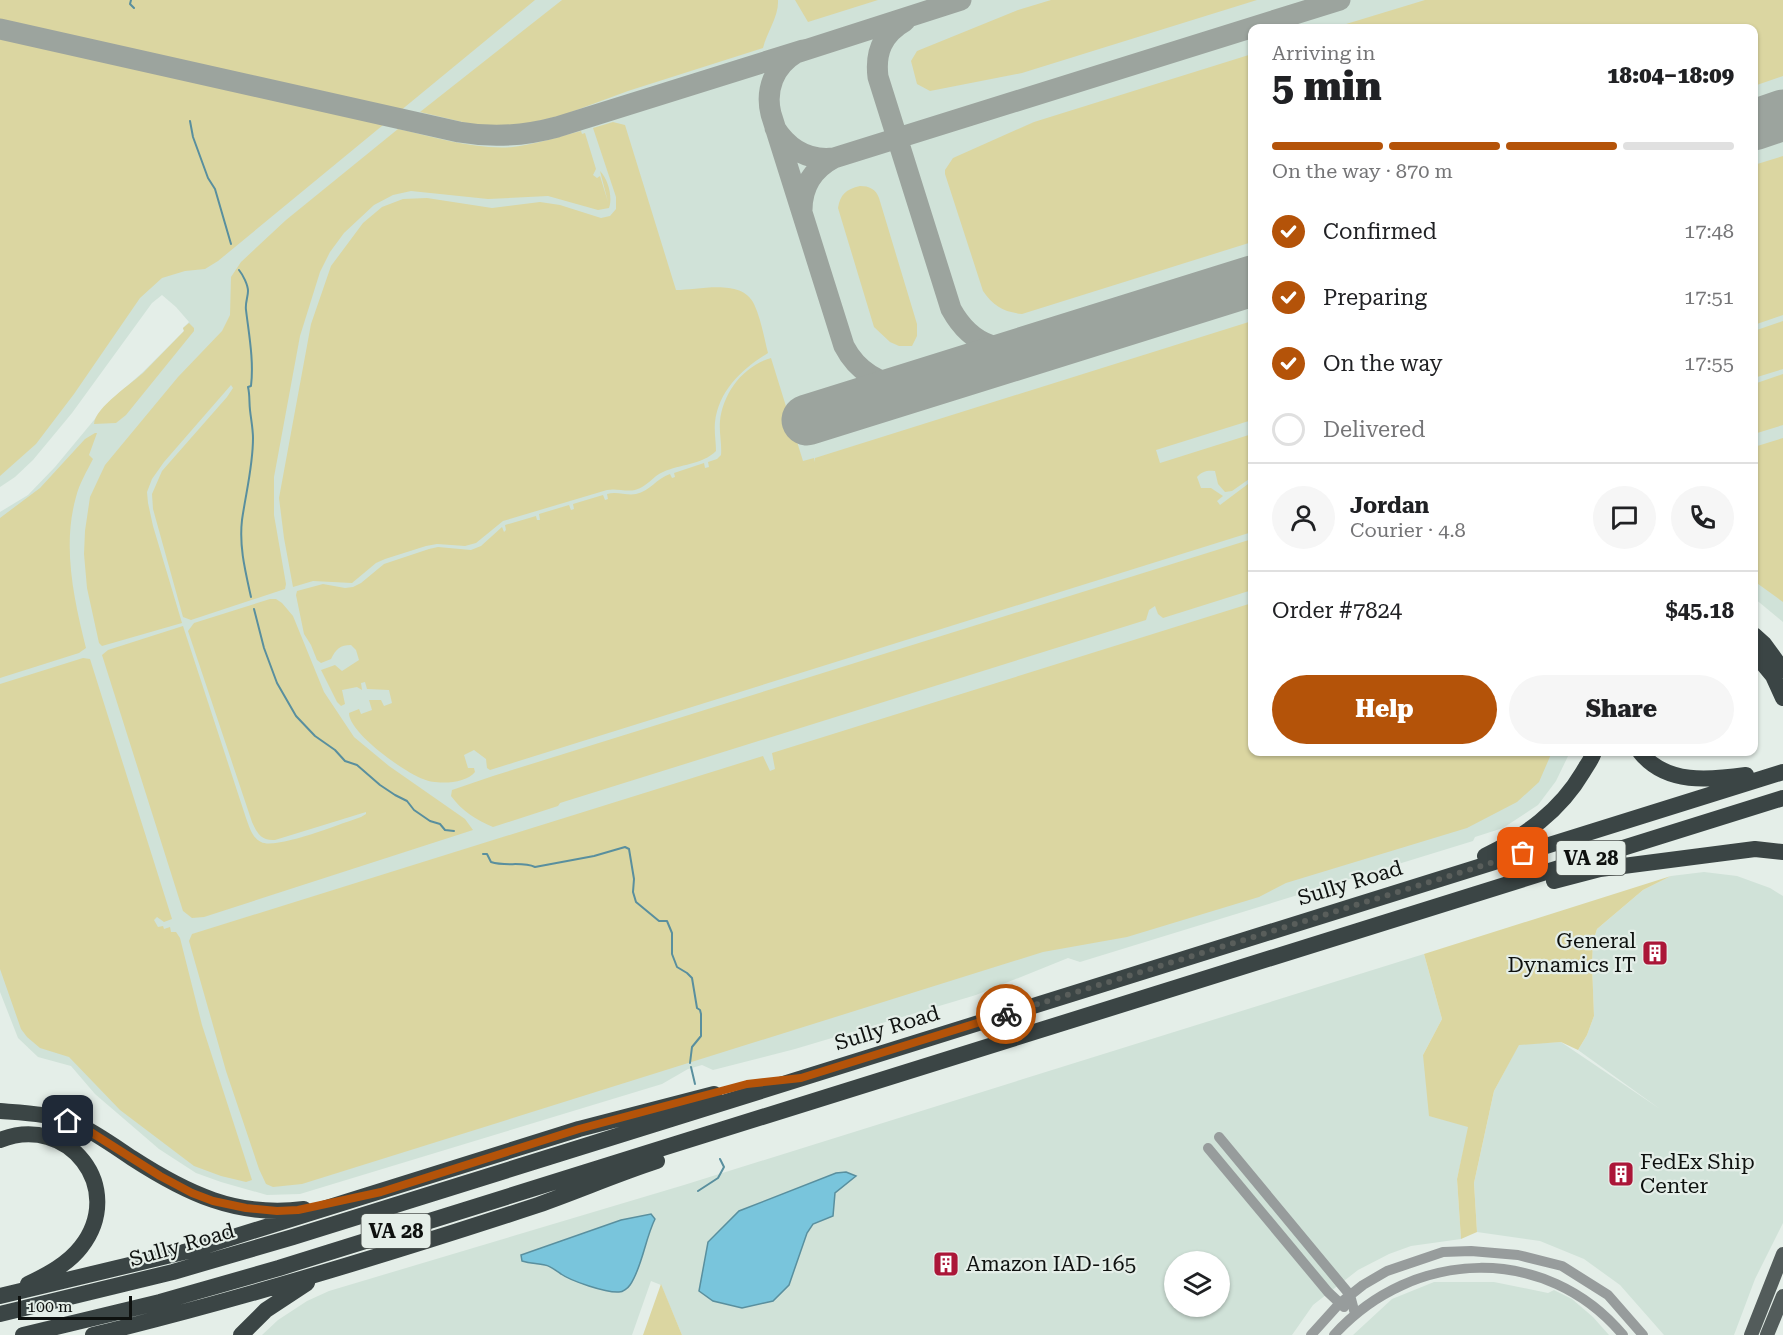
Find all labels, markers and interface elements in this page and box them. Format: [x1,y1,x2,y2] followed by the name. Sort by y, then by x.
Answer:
[1272,41,1375,65] text: Arriving in
[1607,63,1734,88] text: 18:04–18:09
[1272,64,1382,110] text: 5 min
[1272,159,1453,183] text: On the way · 870 m
[1272,215,1305,248] icon: check
[1323,219,1437,244] text: Confirmed
[1684,219,1734,243] text: 17:48
[1272,281,1305,314] icon: check
[1323,285,1427,310] text: Preparing
[1684,285,1734,309] text: 17:51
[1272,347,1305,380] icon: check
[1323,351,1443,376] text: On the way
[1684,351,1734,375] text: 17:55
[1323,417,1425,442] text: Delivered
[1272,486,1335,549] button: person
[1593,486,1656,549] button: chat
[1671,486,1734,549] button: phone
[1350,493,1429,518] text: Jordan
[1350,518,1466,542] text: Courier · 4.8
[1272,598,1402,623] text: Order #7824
[1665,598,1734,623] text: $45.18
[1272,675,1497,744] button: Help
[1509,675,1734,744] button: Share
[1497,827,1548,878] pin
[1506,836,1539,869] icon: bag
[1556,841,1626,875] road number: VA 28
[1295,856,1406,910] street label: Sully Road
[1507,929,1637,977] place label: General Dynamics IT
[1640,938,1670,968] building icon: General Dynamics IT
[976,984,1036,1044] courier
[990,998,1023,1031] icon: bike
[832,1001,943,1055] street label: Sully Road
[42,1095,93,1146] pin
[51,1104,84,1137] icon: home
[1640,1150,1755,1198] place label: FedEx Ship Center
[1606,1159,1636,1189] building icon: FedEx Ship Center
[362,1214,430,1248] road number: VA 28
[127,1218,238,1271] street label: Sully Road
[931,1249,961,1279] building icon: Amazon IAD-165
[1164,1251,1230,1317] map controls
[1164,1251,1230,1317] button: layers
[966,1252,1136,1276] place label: Amazon IAD-165
[18,1293,132,1320] scale bar
[27,1297,73,1316] text: 100 m

